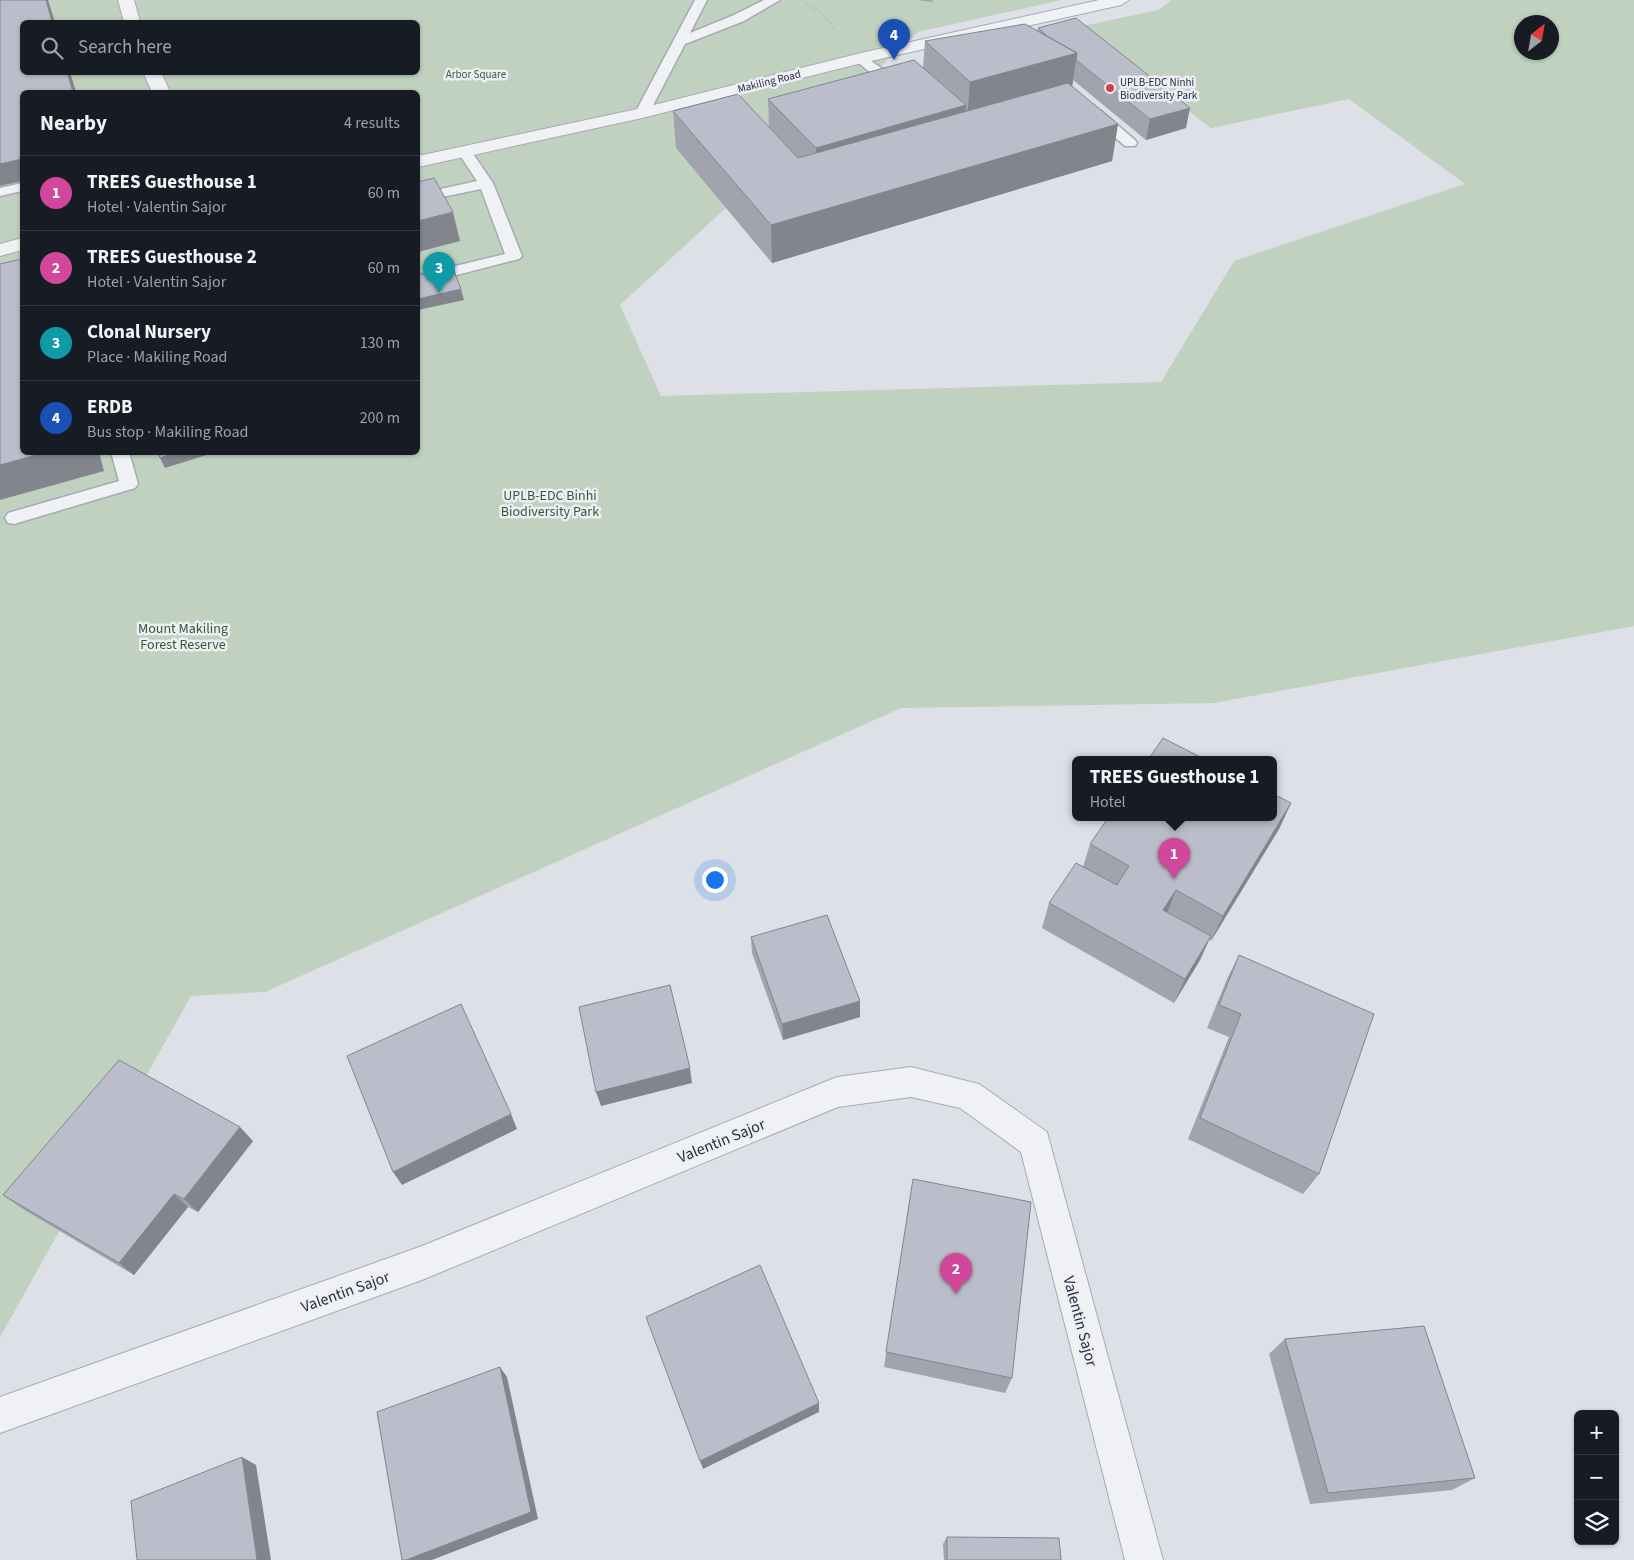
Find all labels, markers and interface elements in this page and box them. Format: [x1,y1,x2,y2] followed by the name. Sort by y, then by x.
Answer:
[1514,15,1559,60] north arrow
[878,19,910,60] pin: 4
[20,20,420,75] search box
[38,34,66,62] icon: search
[78,34,172,61] text: Search here
[736,66,802,97] street label: Makiling Road
[446,67,507,82] park label: Arbor Square
[1120,75,1198,103] place label: UPLB-EDC Ninhi Biodiversity Park
[1104,82,1116,94] marker: UPLB-EDC Ninhi Biodiversity Park
[40,108,107,138] text: Nearby
[344,112,400,134] text: 4 results
[87,169,257,196] text: TREES Guesthouse 1
[52,182,60,204] text: 1
[368,182,400,204] text: 60 m
[87,196,226,218] text: Hotel · Valentin Sajor
[87,244,257,271] text: TREES Guesthouse 2
[423,252,455,293] pin: 3
[52,257,60,279] text: 2
[368,257,400,279] text: 60 m
[87,271,226,293] text: Hotel · Valentin Sajor
[87,319,211,346] text: Clonal Nursery
[52,332,60,354] text: 3
[360,332,400,354] text: 130 m
[87,346,227,368] text: Place · Makiling Road
[87,394,133,421] text: ERDB
[52,407,60,429] text: 4
[360,407,400,429] text: 200 m
[87,421,248,443] text: Bus stop · Makiling Road
[501,486,599,522] park label: UPLB-EDC Binhi Biodiversity Park
[138,619,228,655] park label: Mount Makiling Forest Reserve
[1072,756,1277,821] popup
[1090,764,1259,791] text: TREES Guesthouse 1
[1090,791,1126,813] text: Hotel
[1158,838,1190,879] pin: 1
[702,867,728,893] your location
[674,1113,769,1169] street label: Valentin Sajor
[940,1253,972,1294] pin: 2
[298,1266,393,1318] street label: Valentin Sajor
[1057,1274,1103,1369] street label: Valentin Sajor
[1574,1410,1619,1545] map controls
[1574,1410,1619,1455] button: +
[1574,1455,1619,1500] button: −
[1574,1500,1619,1545] button: layers

